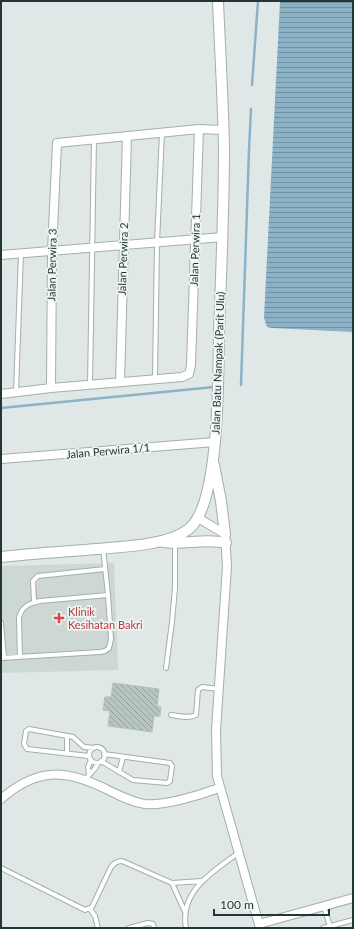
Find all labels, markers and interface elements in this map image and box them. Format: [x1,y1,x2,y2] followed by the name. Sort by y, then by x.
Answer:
[187,213,202,287] street label: Jalan Perwira 1
[115,222,130,296] street label: Jalan Perwira 2
[44,228,59,302] street label: Jalan Perwira 3
[209,291,226,435] street label: Jalan Batu Nampak (Parit Ulu)
[65,440,150,461] street label: Jalan Perwira 1/1
[68,605,143,631] place label: Klinik Kesihatan Bakri
[53,612,65,624] marker: Klinik Kesihatan Bakri
[214,891,329,917] scale bar
[220,897,254,912] text: 100 m

